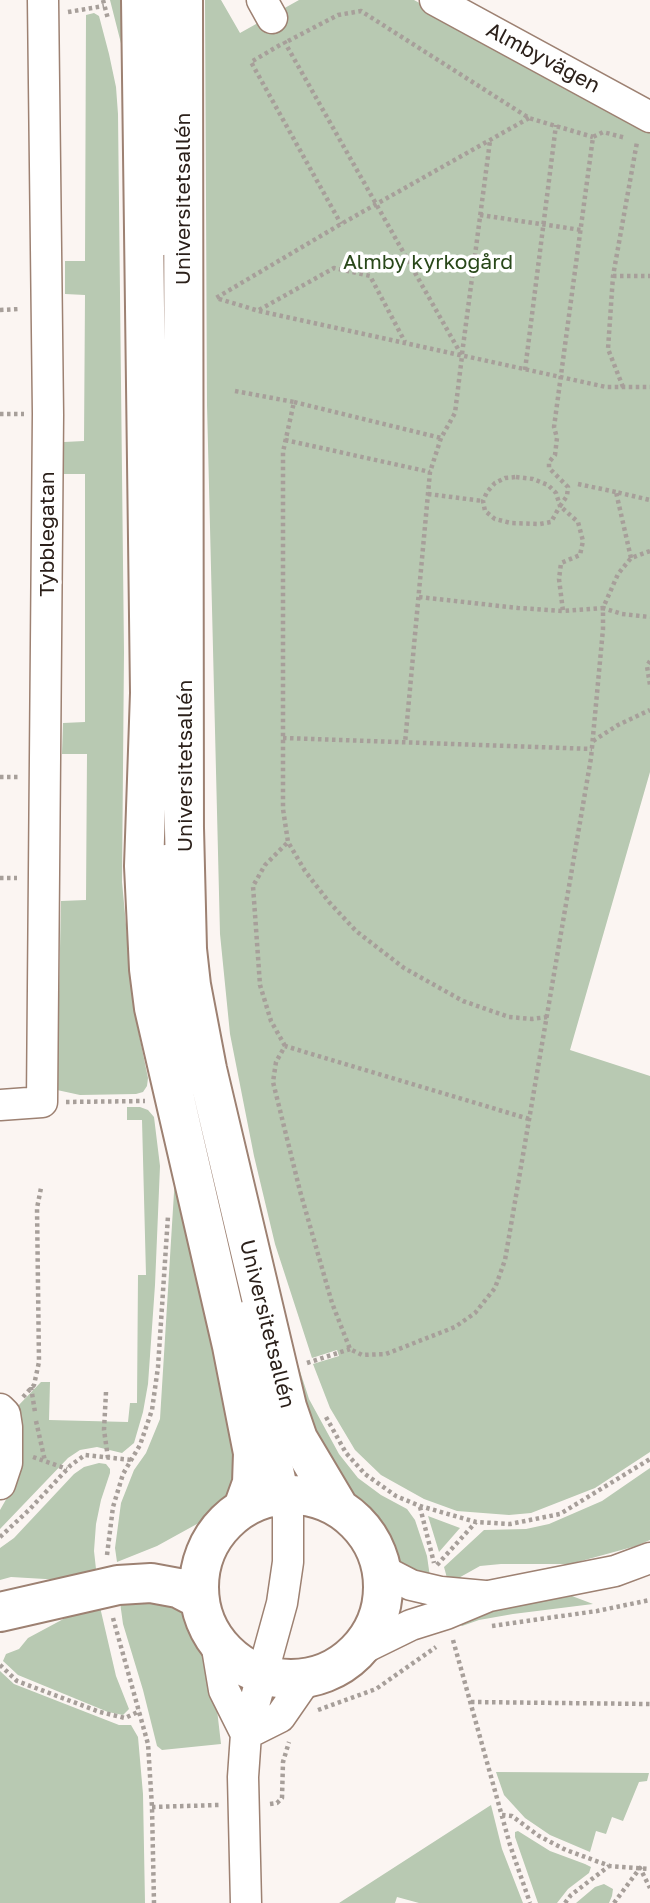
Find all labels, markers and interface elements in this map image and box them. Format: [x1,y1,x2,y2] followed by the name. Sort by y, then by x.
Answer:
[482,18,604,98] street label: Almbyvägen
[170,113,196,285] street label: Universitetsallén
[343,249,513,275] park label: Almby kyrkogård
[34,471,60,597] street label: Tybblegatan
[172,680,198,852] street label: Universitetsallén
[234,1237,300,1411] street label: Universitetsallén

